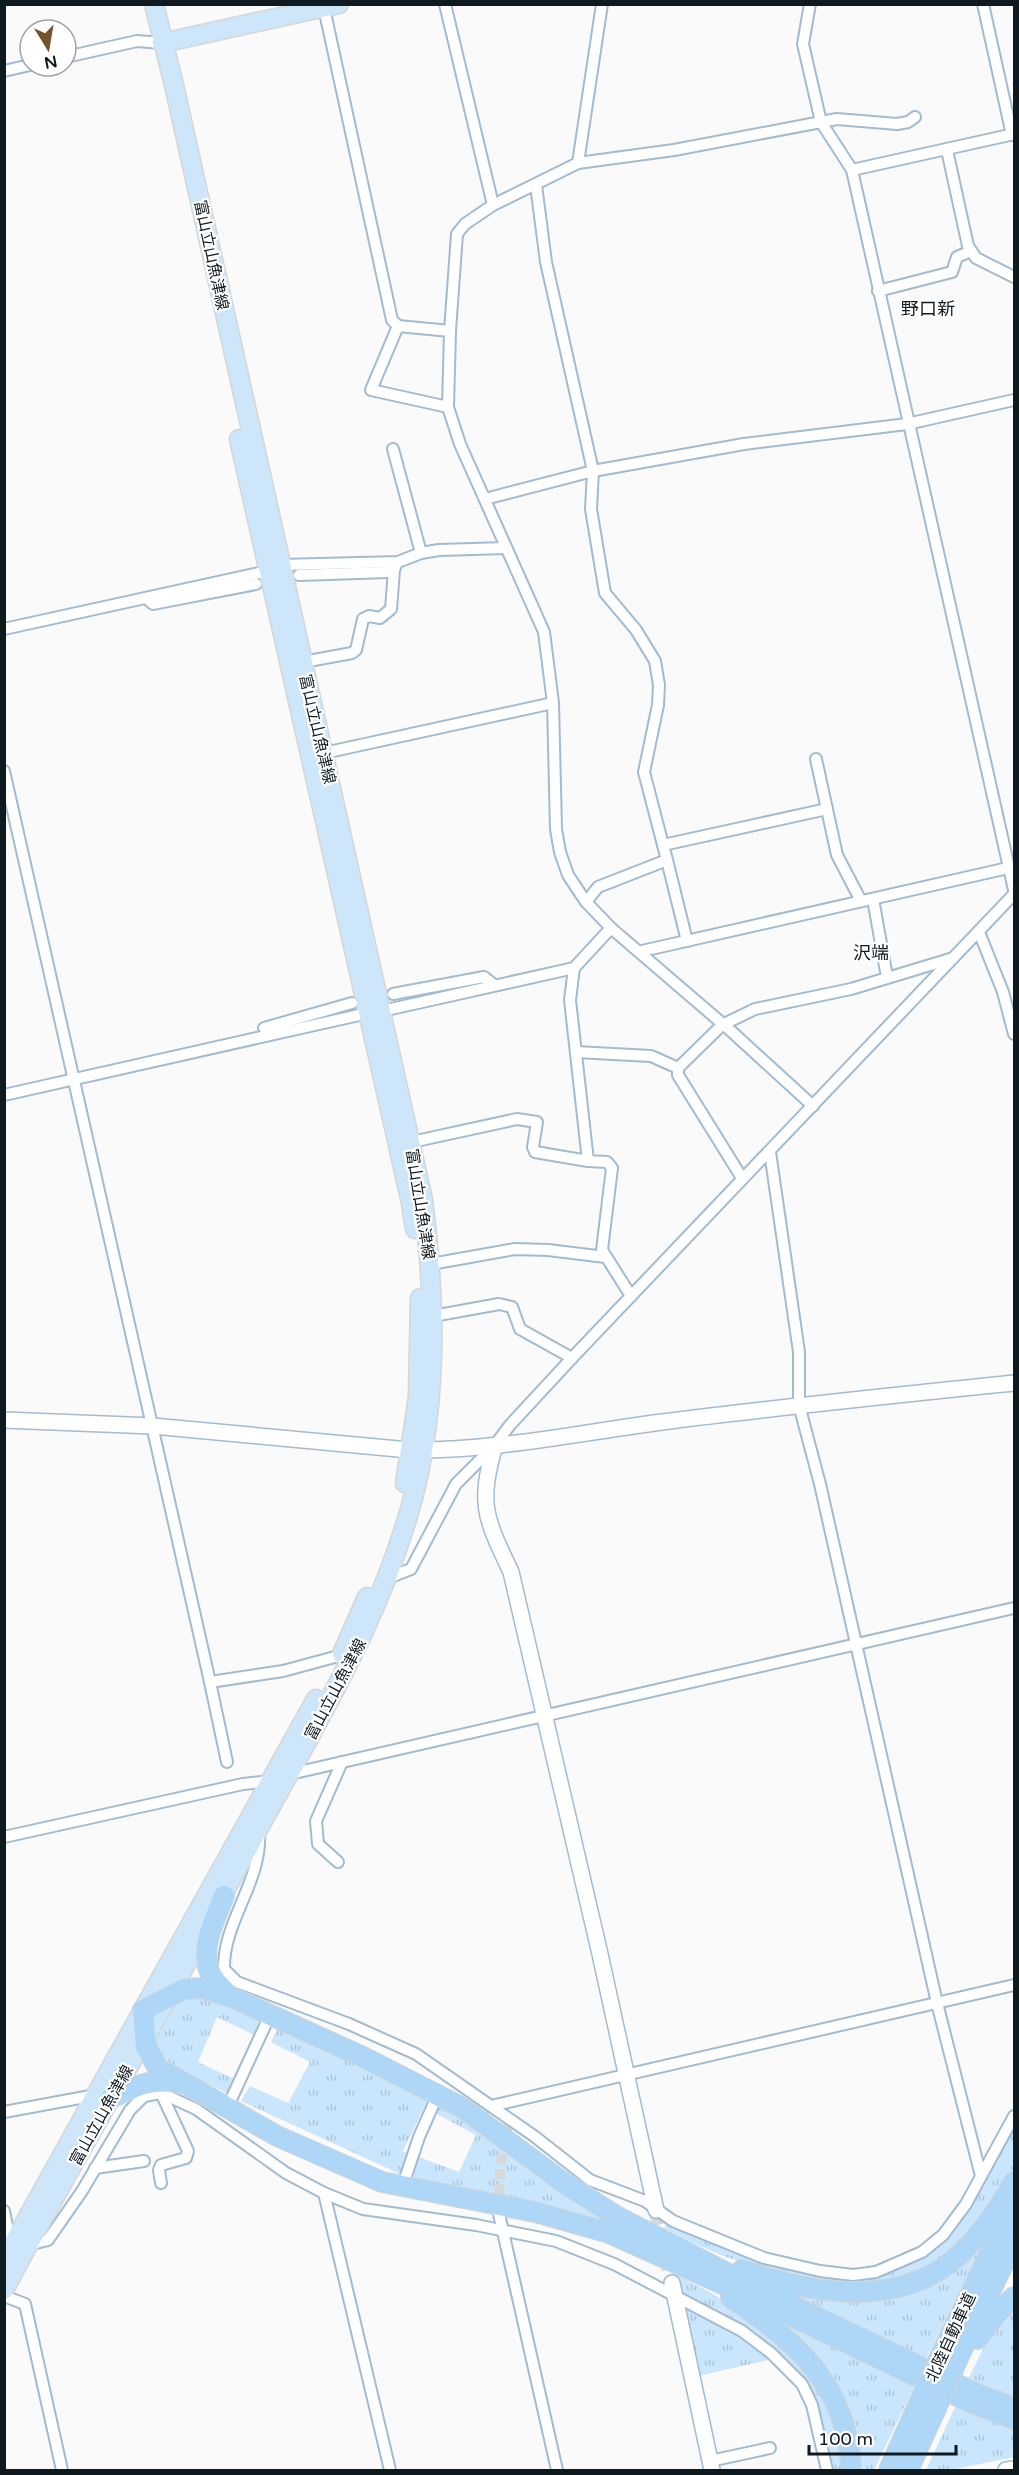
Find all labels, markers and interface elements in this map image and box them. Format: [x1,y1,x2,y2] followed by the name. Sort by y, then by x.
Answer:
[18,18,78,78] north arrow
[42,51,59,73] text: N
[190,198,232,312] street label: 富山立山魚津線
[901,298,955,320] district label: 野口新
[295,672,339,786] street label: 富山立山魚津線
[853,942,889,964] district label: 沢端
[401,1147,439,1261] street label: 富山立山魚津線
[301,1635,371,1744] street label: 富山立山魚津線
[66,2062,138,2169] street label: 富山立山魚津線
[922,2290,980,2385] street label: 北陸自動車道
[809,2418,956,2456] scale bar
[818,2428,873,2450] text: 100 m

